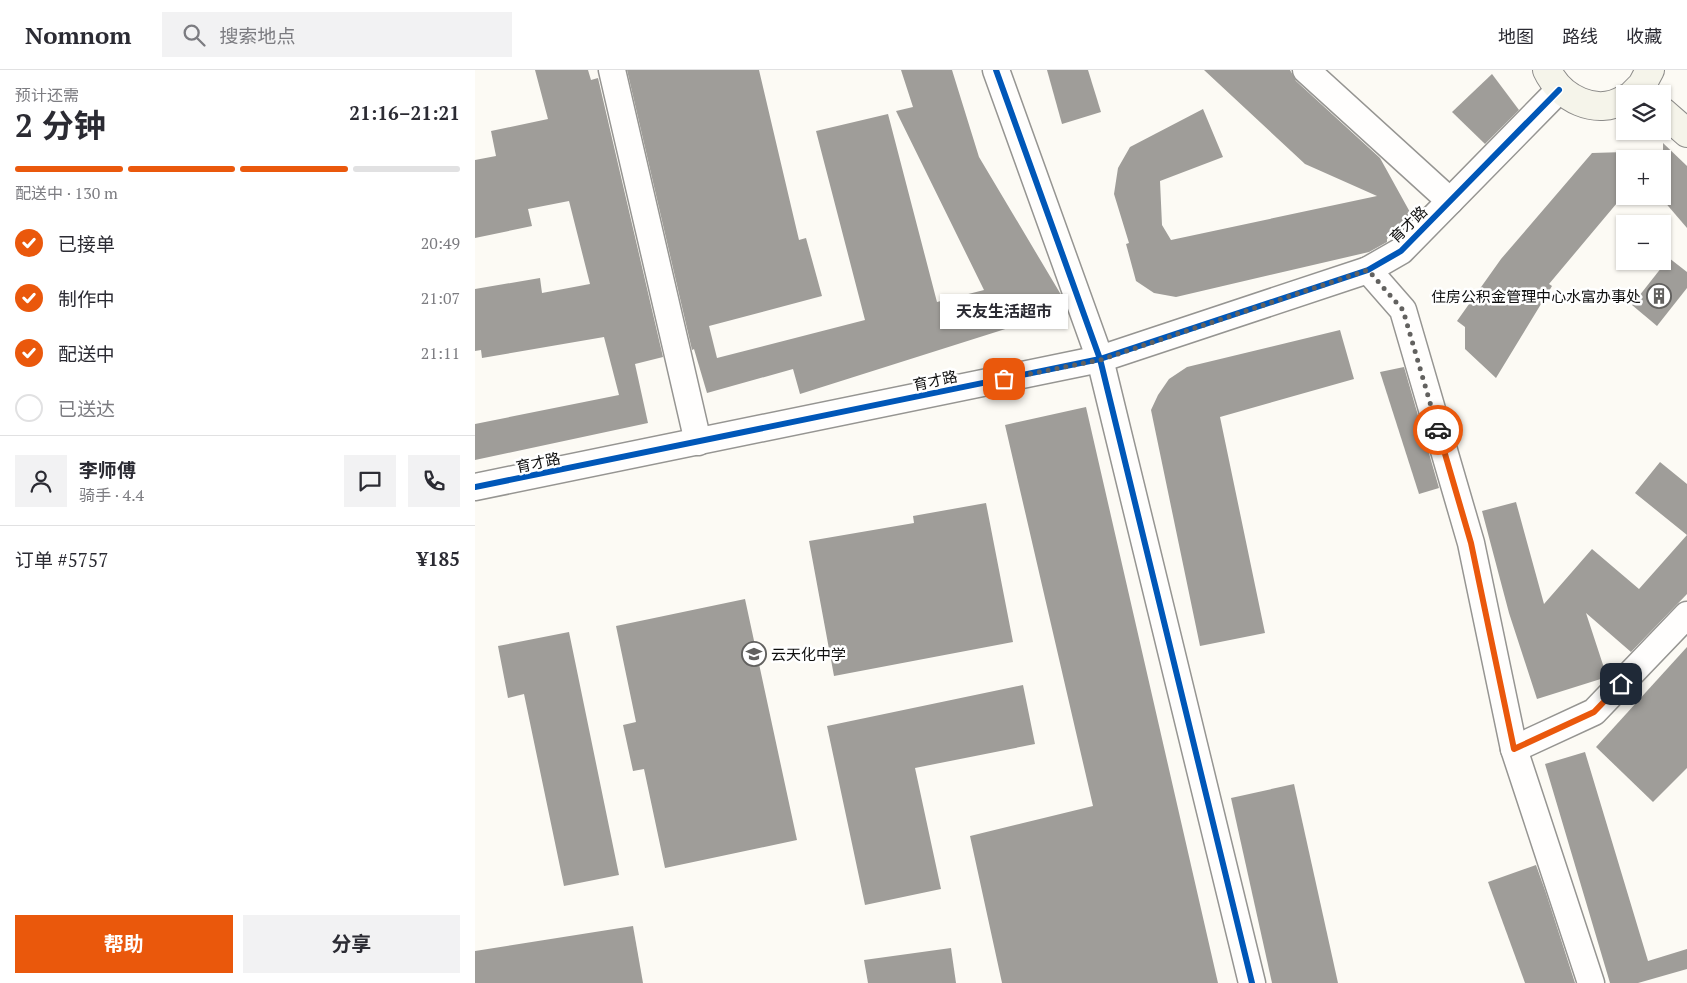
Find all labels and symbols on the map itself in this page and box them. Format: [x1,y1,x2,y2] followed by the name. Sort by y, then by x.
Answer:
[1385,201,1431,247] street label: 育才路
[1646,283,1672,309] building icon: 住房公积金管理中心水富办事处
[1431,286,1641,306] place label: 住房公积金管理中心水富办事处
[940,294,1068,329] callout: 天友生活超市
[983,358,1025,400] pin
[911,366,959,394] street label: 育才路
[1413,405,1463,455] courier
[514,448,562,476] street label: 育才路
[741,641,767,667] school or university icon: 云天化中学
[771,644,846,664] place label: 云天化中学
[1600,663,1642,705] pin

